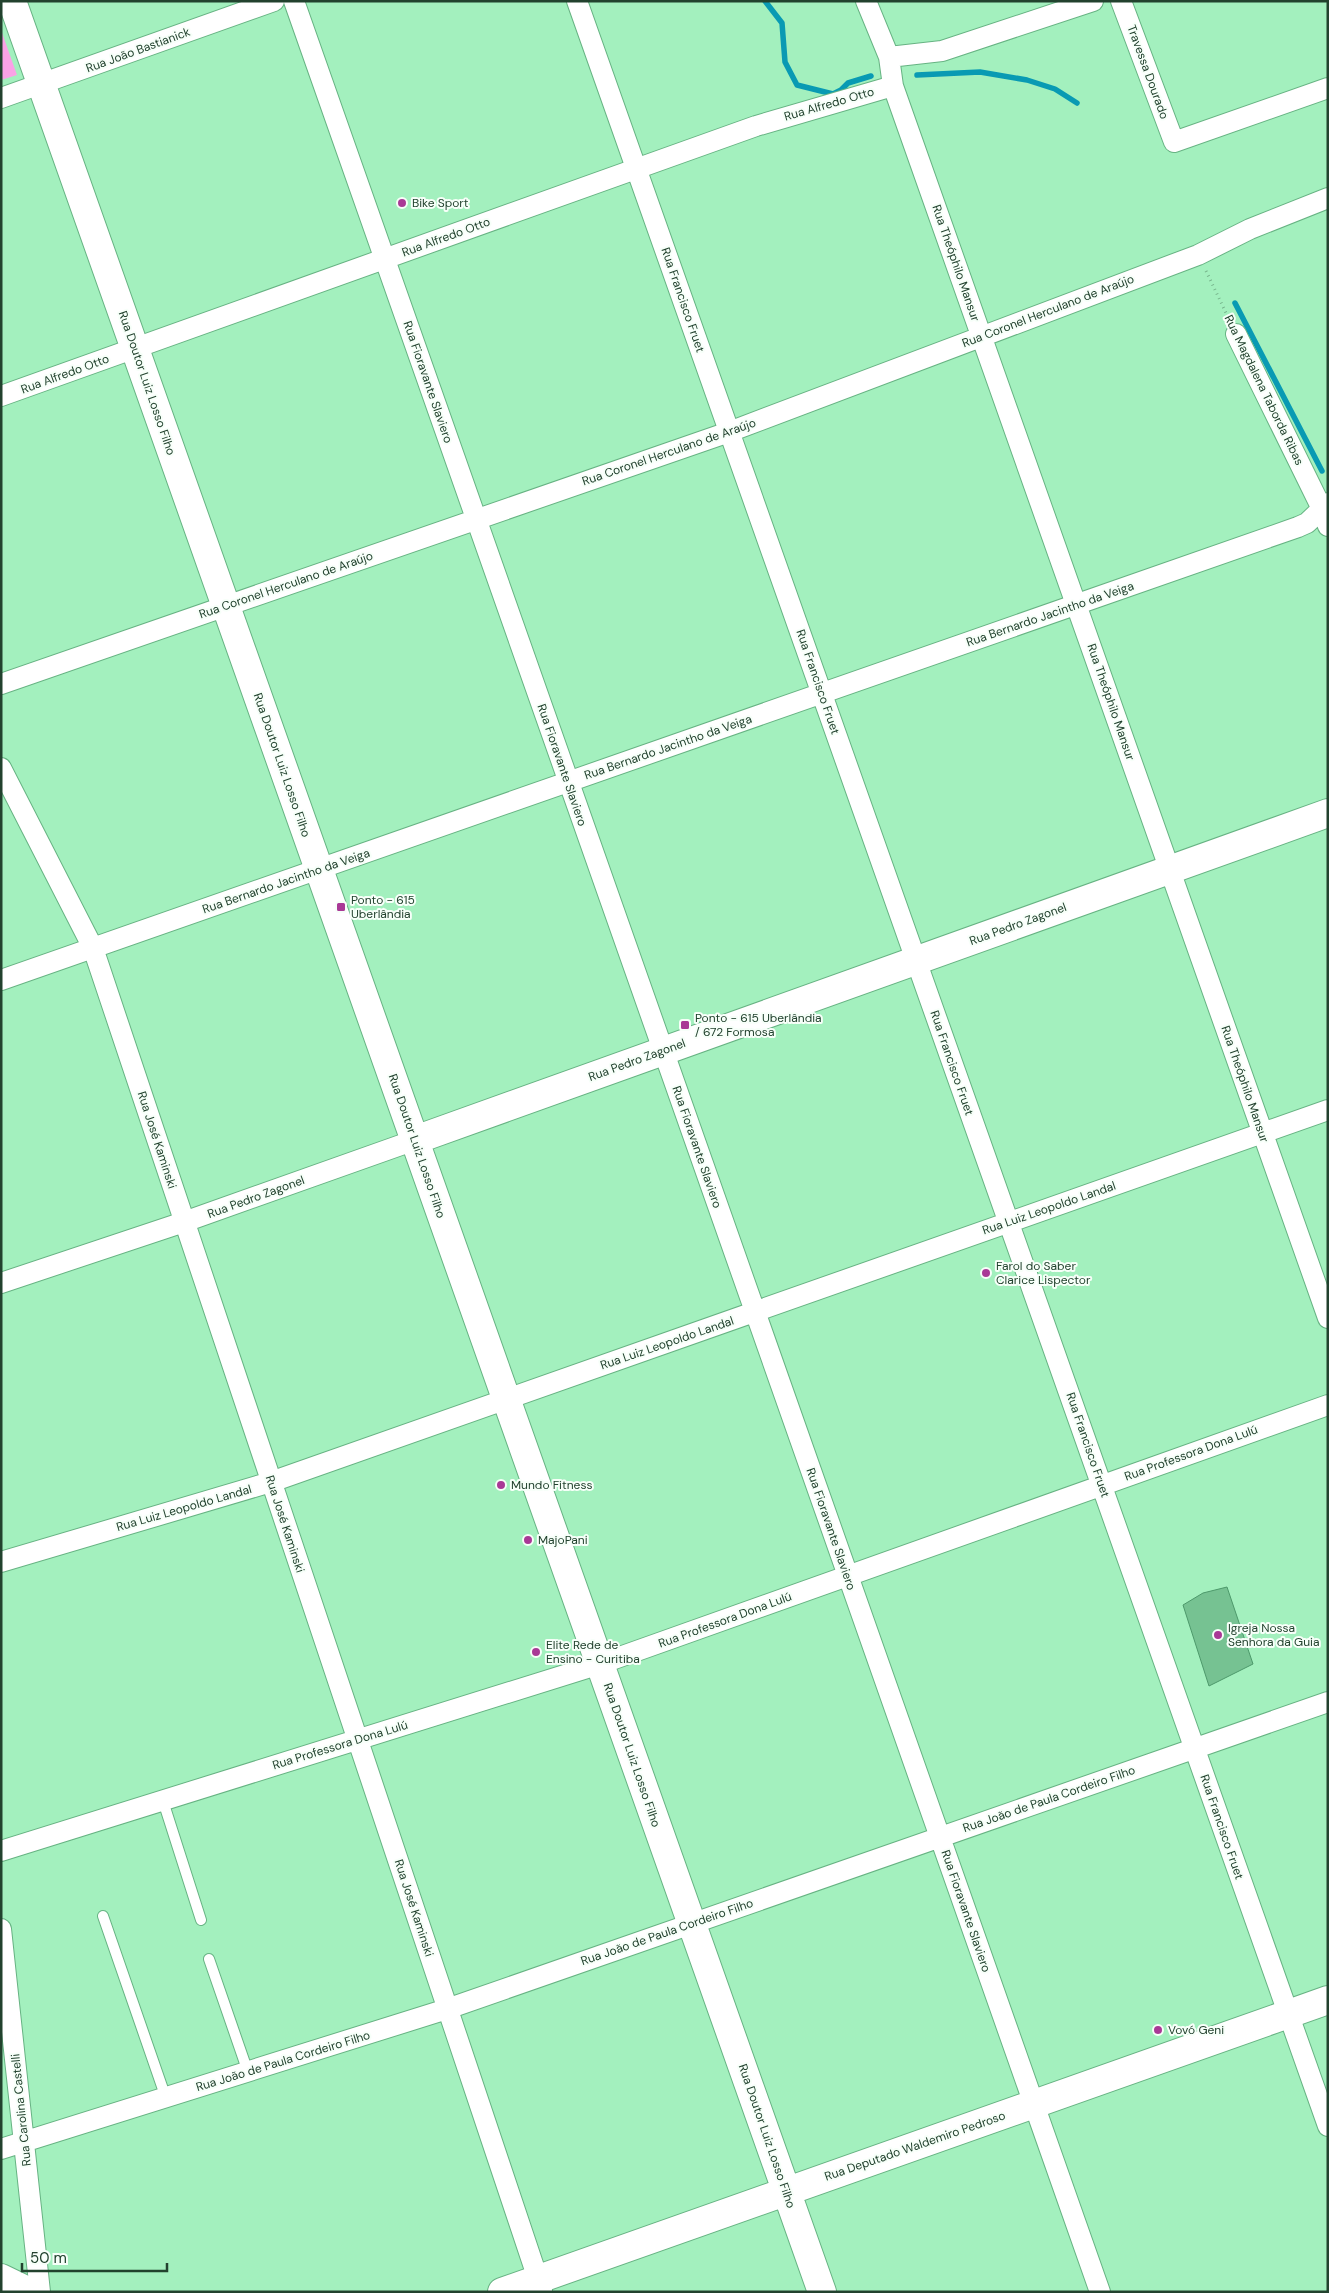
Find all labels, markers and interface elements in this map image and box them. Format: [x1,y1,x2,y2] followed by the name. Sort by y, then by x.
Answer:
[1124,23,1172,121] street label: Travessa Dourado
[84,24,192,76] street label: Rua João Bastianick
[782,83,876,125] street label: Rua Alfredo Otto
[412,195,469,211] place label: Bike Sport
[396,197,408,209] marker: Bike Sport
[929,203,984,324] street label: Rua Theóphilo Mansur
[400,214,492,260] street label: Rua Alfredo Otto
[658,245,709,355] street label: Rua Francisco Fruet
[960,271,1136,351] street label: Rua Coronel Herculano de Araújo
[115,309,179,457] street label: Rua Doutor Luiz Losso Filho
[1221,312,1307,468] street label: Rua Magdalena Taborda Ribas
[400,319,456,445] street label: Rua Fioravante Slaviero
[19,351,111,397] street label: Rua Alfredo Otto
[580,415,758,489] street label: Rua Coronel Herculano de Araújo
[197,548,375,622] street label: Rua Coronel Herculano de Araújo
[964,578,1136,650] street label: Rua Bernardo Jacintho da Veiga
[793,627,844,737] street label: Rua Francisco Fruet
[1084,642,1139,763] street label: Rua Theóphilo Mansur
[250,691,314,839] street label: Rua Doutor Luiz Losso Filho
[534,702,590,828] street label: Rua Fioravante Slaviero
[582,711,754,783] street label: Rua Bernardo Jacintho da Veiga
[200,845,372,917] street label: Rua Bernardo Jacintho da Veiga
[351,892,415,922] place label: Ponto - 615 Uberlândia
[967,899,1069,949] street label: Rua Pedro Zagonel
[335,901,347,913] marker: Ponto - 615 Uberlândia
[927,1008,978,1118] street label: Rua Francisco Fruet
[695,1010,822,1040] place label: Ponto - 615 Uberlândia / 672 Formosa
[679,1019,691,1031] marker: Ponto - 615 Uberlândia / 672 Formosa
[1218,1024,1273,1145] street label: Rua Theóphilo Mansur
[586,1035,688,1085] street label: Rua Pedro Zagonel
[385,1072,449,1220] street label: Rua Doutor Luiz Losso Filho
[669,1084,725,1210] street label: Rua Fioravante Slaviero
[134,1089,180,1191] street label: Rua José Kaminski
[205,1172,307,1222] street label: Rua Pedro Zagonel
[980,1178,1118,1238] street label: Rua Luiz Leopoldo Landal
[996,1258,1091,1288] place label: Farol do Saber Clarice Lispector
[980,1267,992,1279] marker: Farol do Saber Clarice Lispector
[598,1313,736,1373] street label: Rua Luiz Leopoldo Landal
[1063,1390,1114,1500] street label: Rua Francisco Fruet
[1122,1421,1260,1485] street label: Rua Professora Dona Lulú
[803,1466,859,1592] street label: Rua Fioravante Slaviero
[262,1473,308,1575] street label: Rua José Kaminski
[511,1477,592,1493] place label: Mundo Fitness
[495,1479,507,1491] marker: Mundo Fitness
[114,1481,254,1535] street label: Rua Luiz Leopoldo Landal
[538,1532,588,1548] place label: MajoPani
[522,1534,534,1546] marker: MajoPani
[656,1588,794,1652] street label: Rua Professora Dona Lulú
[1228,1620,1319,1650] place label: Igreja Nossa Senhora da Guia
[1212,1629,1224,1641] marker: Igreja Nossa Senhora da Guia
[546,1637,640,1667] place label: Elite Rede de Ensino - Curitiba
[530,1646,542,1658] marker: Elite Rede de Ensino - Curitiba
[600,1681,664,1829] street label: Rua Doutor Luiz Losso Filho
[270,1717,410,1773] street label: Rua Professora Dona Lulú
[961,1762,1137,1836] street label: Rua João de Paula Cordeiro Filho
[1197,1772,1248,1882] street label: Rua Francisco Fruet
[938,1848,994,1974] street label: Rua Fioravante Slaviero
[391,1857,437,1959] street label: Rua José Kaminski
[579,1895,755,1969] street label: Rua João de Paula Cordeiro Filho
[1168,2022,1224,2038] place label: Vovó Geni
[1152,2024,1164,2036] marker: Vovó Geni
[194,2027,372,2095] street label: Rua João de Paula Cordeiro Filho
[7,2053,35,2167] street label: Rua Carolina Castelli
[735,2062,799,2210] street label: Rua Doutor Luiz Losso Filho
[822,2107,1008,2185] street label: Rua Deputado Waldemiro Pedroso
[22,2240,168,2272] scale bar
[30,2248,67,2268] text: 50 m

